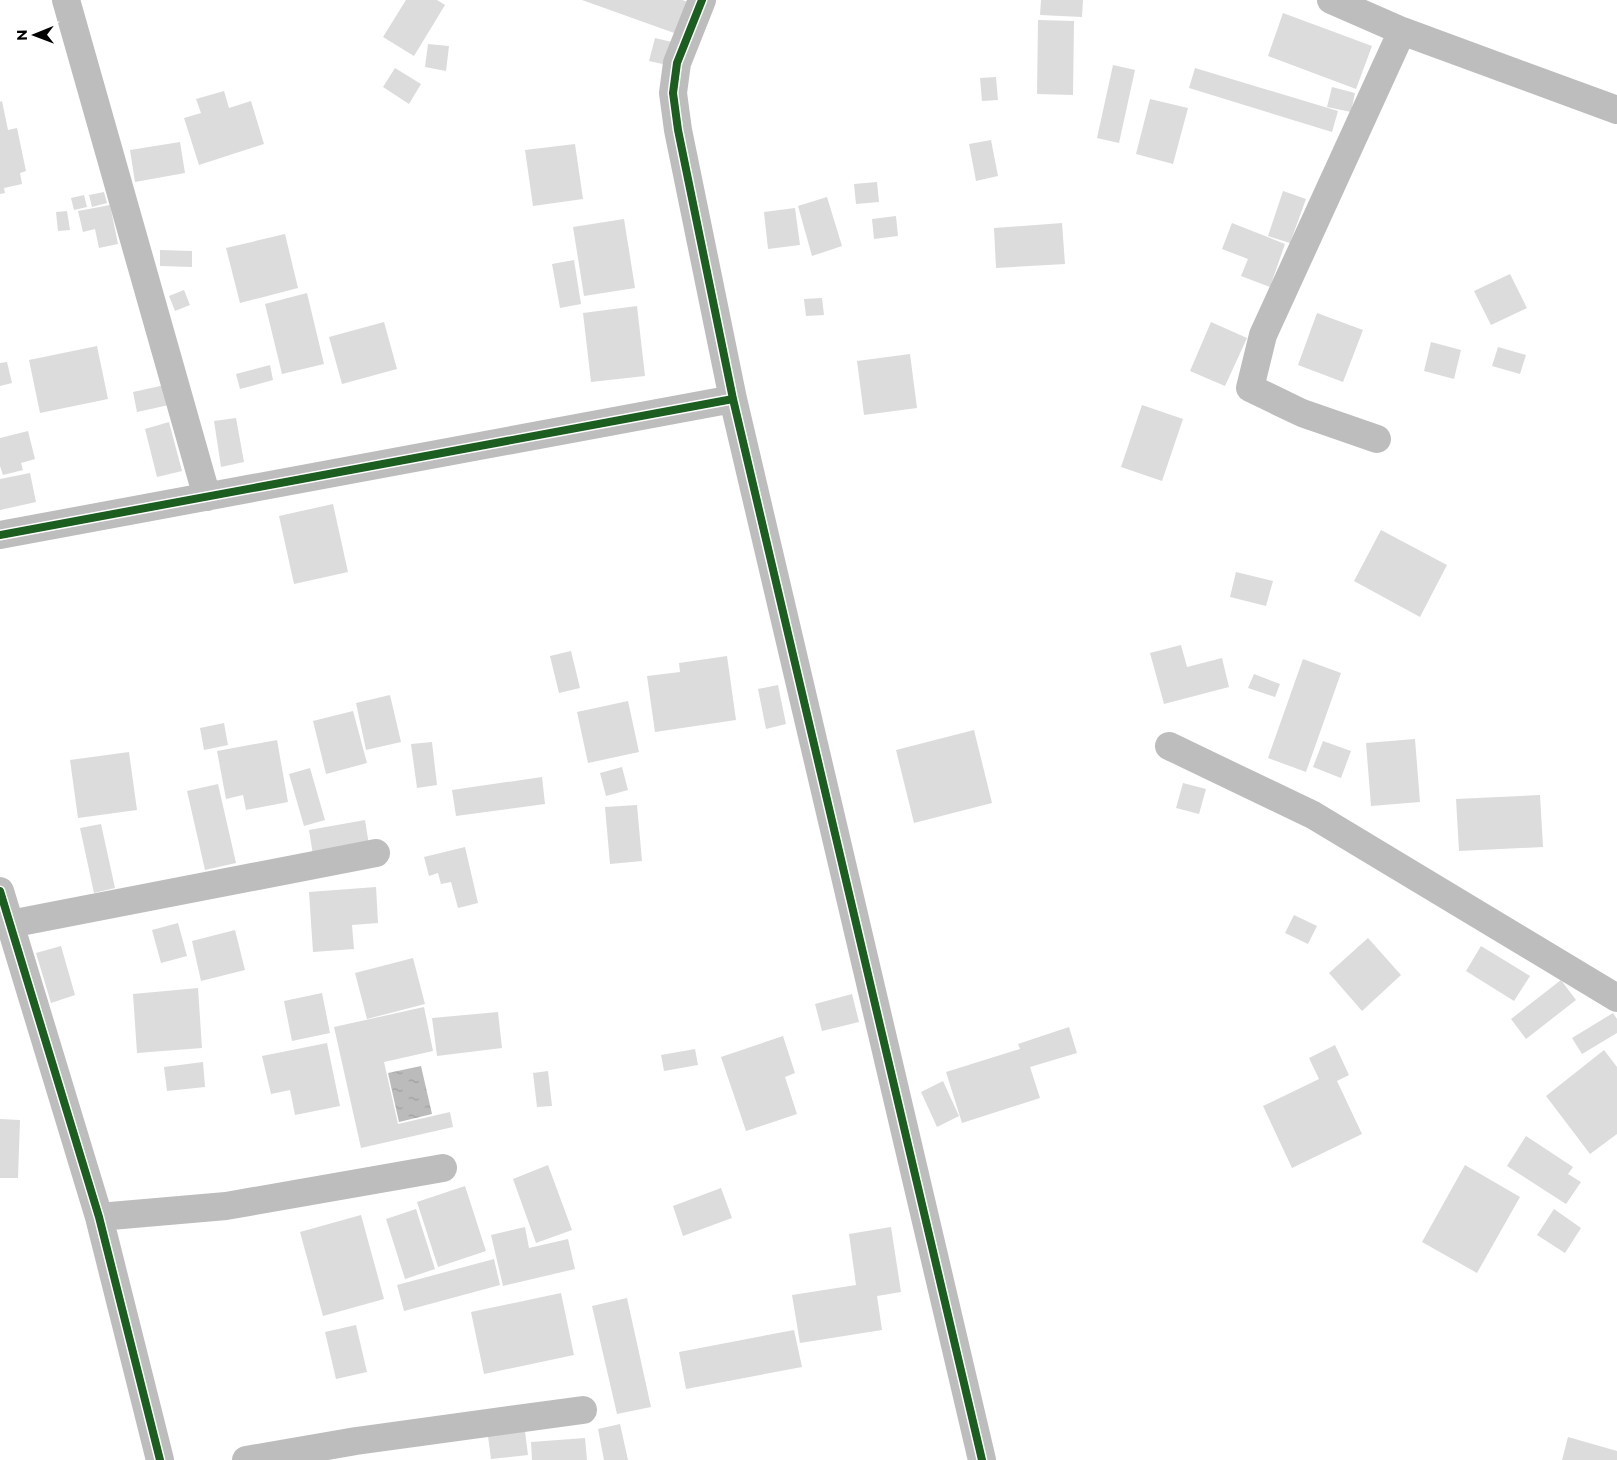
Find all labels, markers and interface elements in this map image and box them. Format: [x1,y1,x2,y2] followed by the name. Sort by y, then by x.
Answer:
[10,10,60,60] north arrow
[13,29,31,41] text: N

